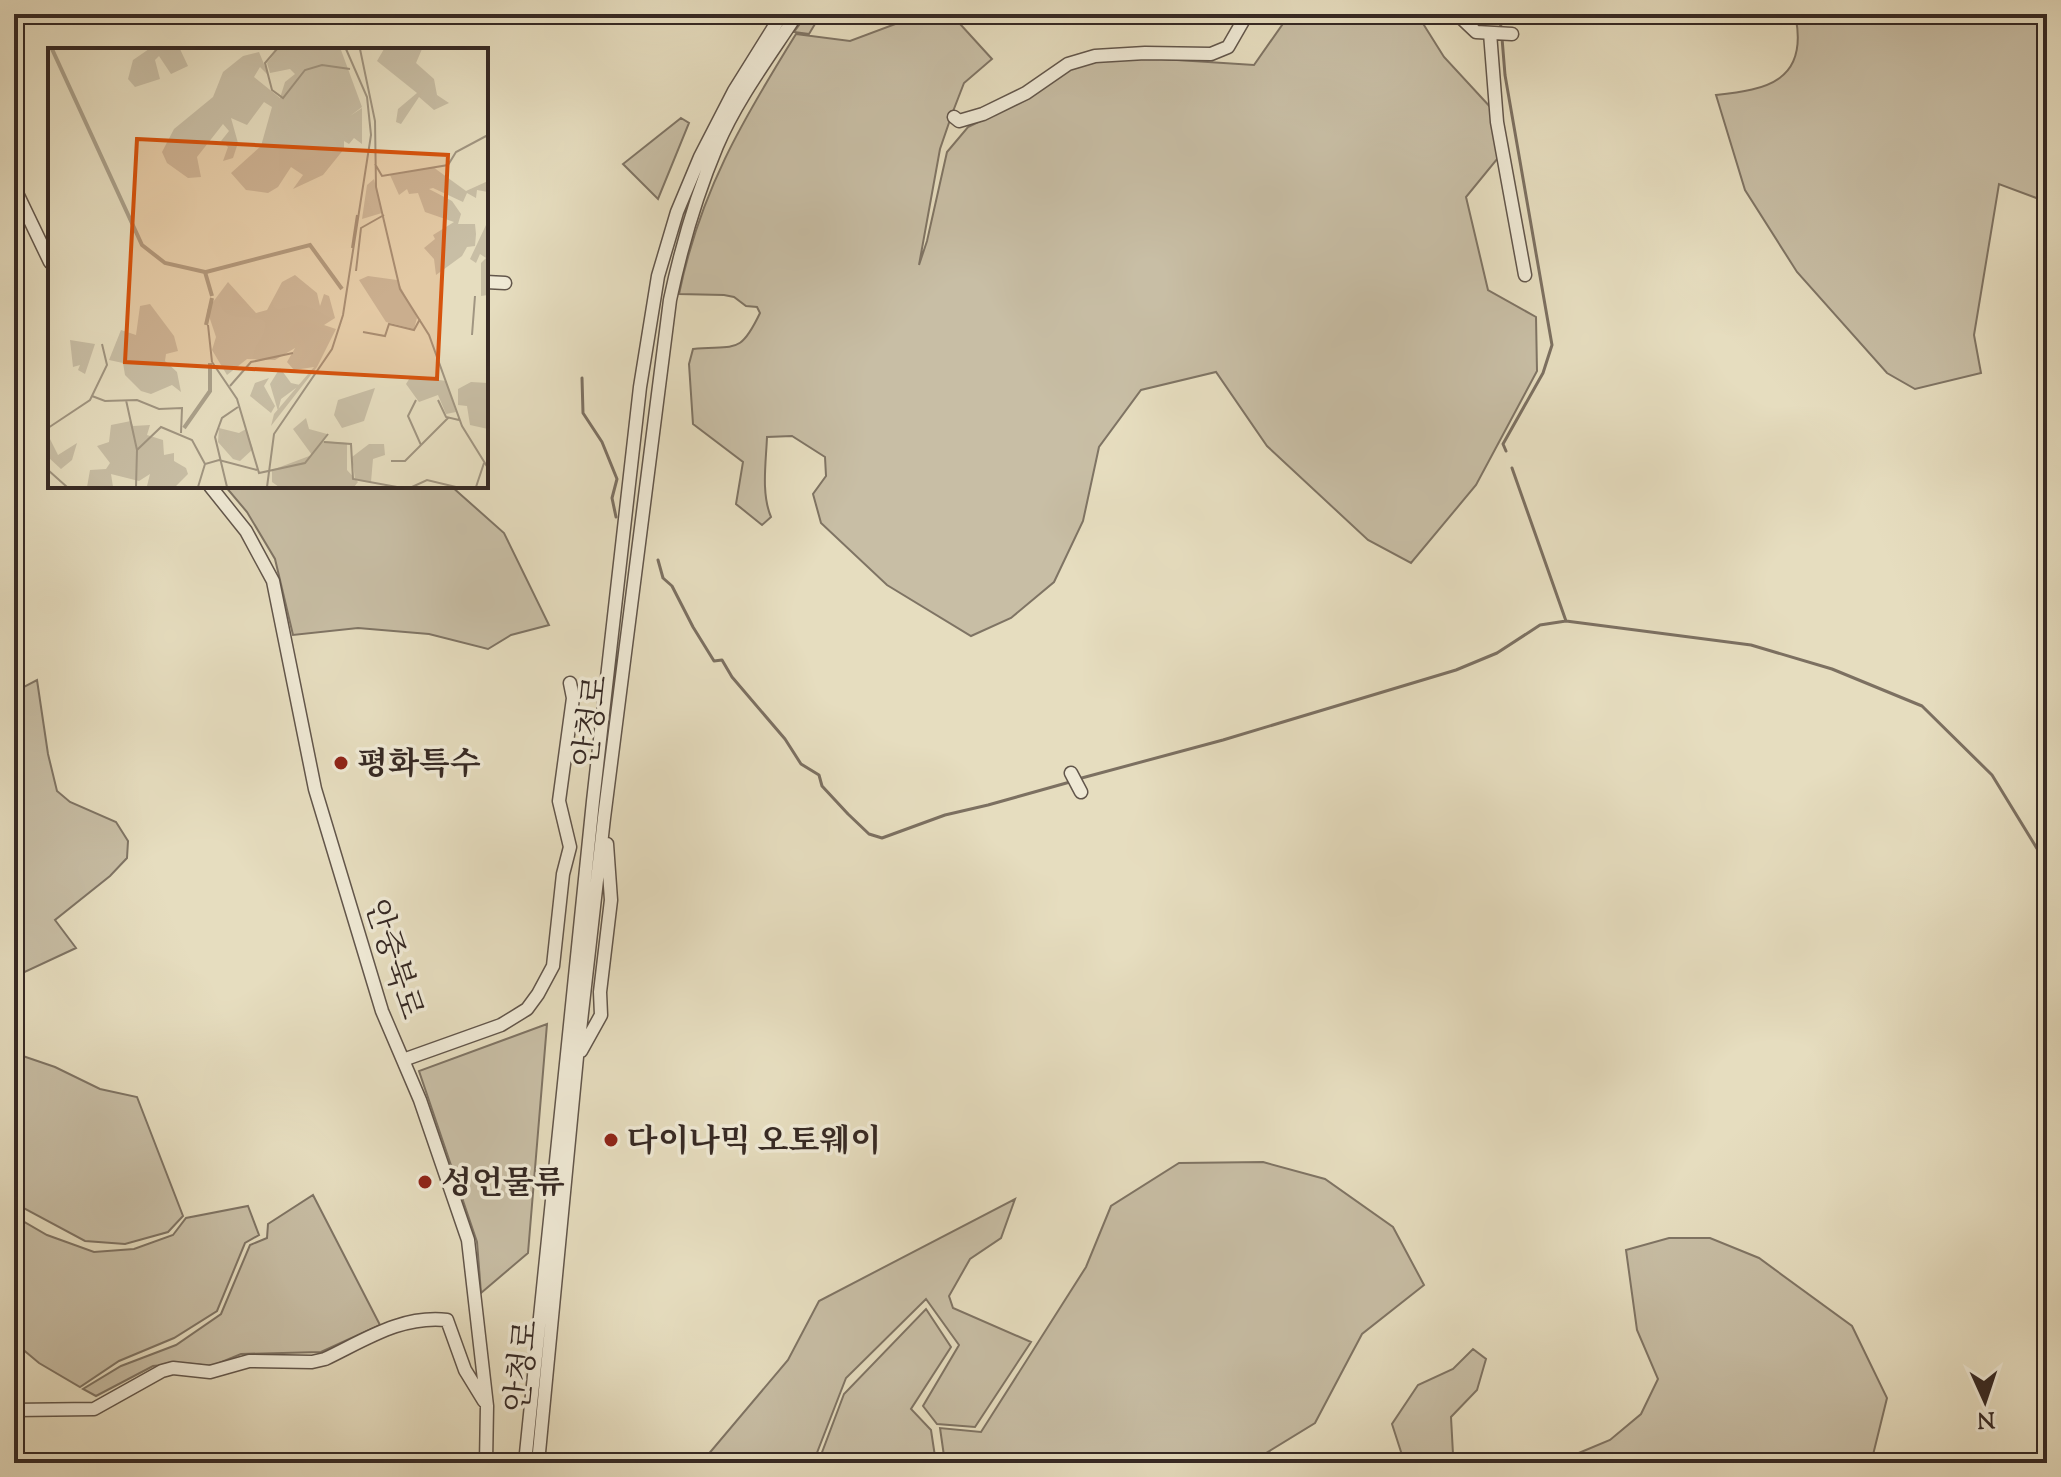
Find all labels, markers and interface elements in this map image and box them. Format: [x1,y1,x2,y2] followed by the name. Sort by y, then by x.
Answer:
[48,48,488,488] inset map
[564,672,621,770] street label: 안청로
[357,743,481,789] place label: 평화특수
[332,754,350,772] marker: 평화특수
[351,894,433,1026] street label: 안중북로
[627,1120,881,1166] place label: 다이나믹 오토웨이
[602,1131,620,1149] marker: 다이나믹 오토웨이
[441,1162,565,1208] place label: 성언물류
[416,1173,434,1191] marker: 성언물류
[496,1318,552,1415] street label: 안청로
[1945,1361,2025,1441] north arrow
[1976,1402,1995,1434] text: N

